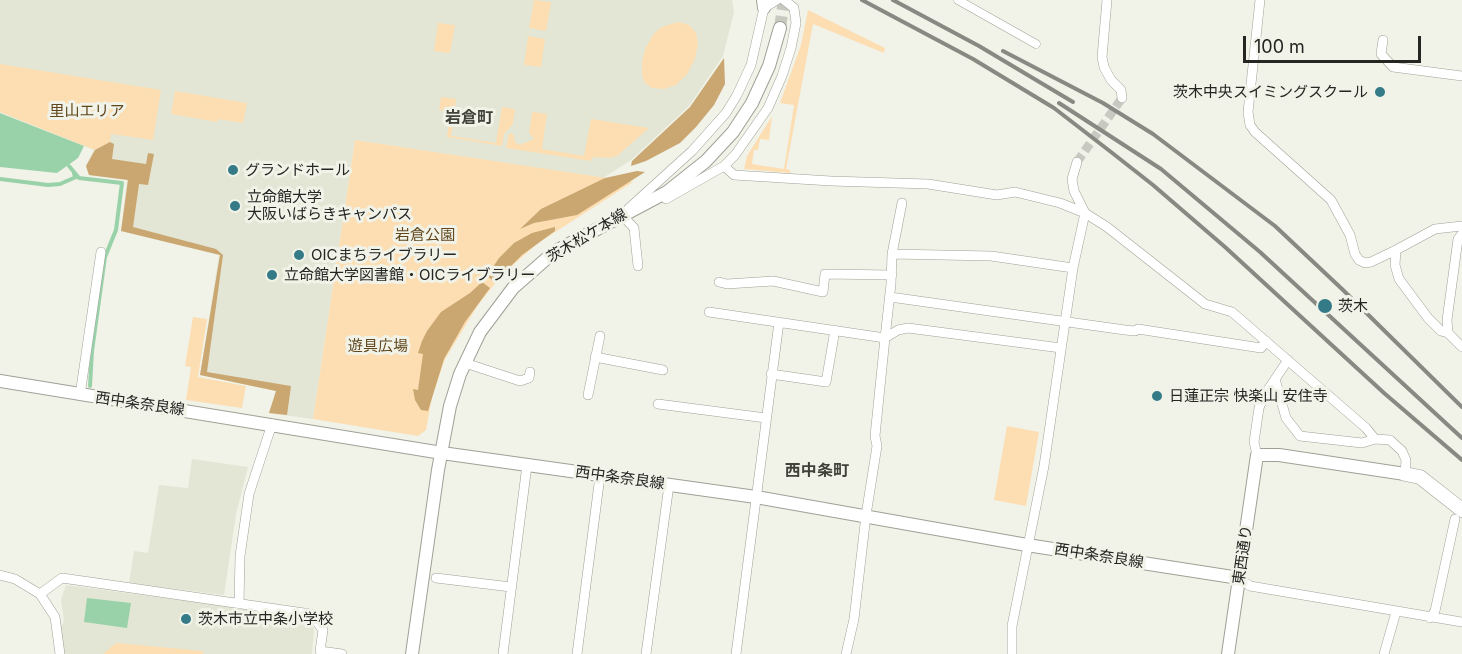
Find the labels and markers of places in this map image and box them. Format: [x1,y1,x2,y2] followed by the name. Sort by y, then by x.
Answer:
[1173,83,1368,101] place label: 茨木中央スイミングスクール
[1373,85,1387,99] marker: 茨木中央スイミングスクール
[245,161,350,179] place label: グランドホール
[226,163,240,177] marker: グランドホール
[247,188,412,223] place label: 立命館大学 大阪いばらきキャンパス
[228,199,242,213] marker: 立命館大学 大阪いばらきキャンパス
[311,246,457,264] place label: OICまちライブラリー
[292,248,306,262] marker: OICまちライブラリー
[284,266,535,284] place label: 立命館大学図書館・OICライブラリー
[265,268,279,282] marker: 立命館大学図書館・OICライブラリー
[1316,297,1334,315] marker: 茨木
[1338,297,1368,315] place label: 茨木
[1169,387,1327,405] place label: 日蓮正宗 快楽山 安住寺
[1150,389,1164,403] marker: 日蓮正宗 快楽山 安住寺
[198,610,333,628] place label: 茨木市立中条小学校
[179,612,193,626] marker: 茨木市立中条小学校

